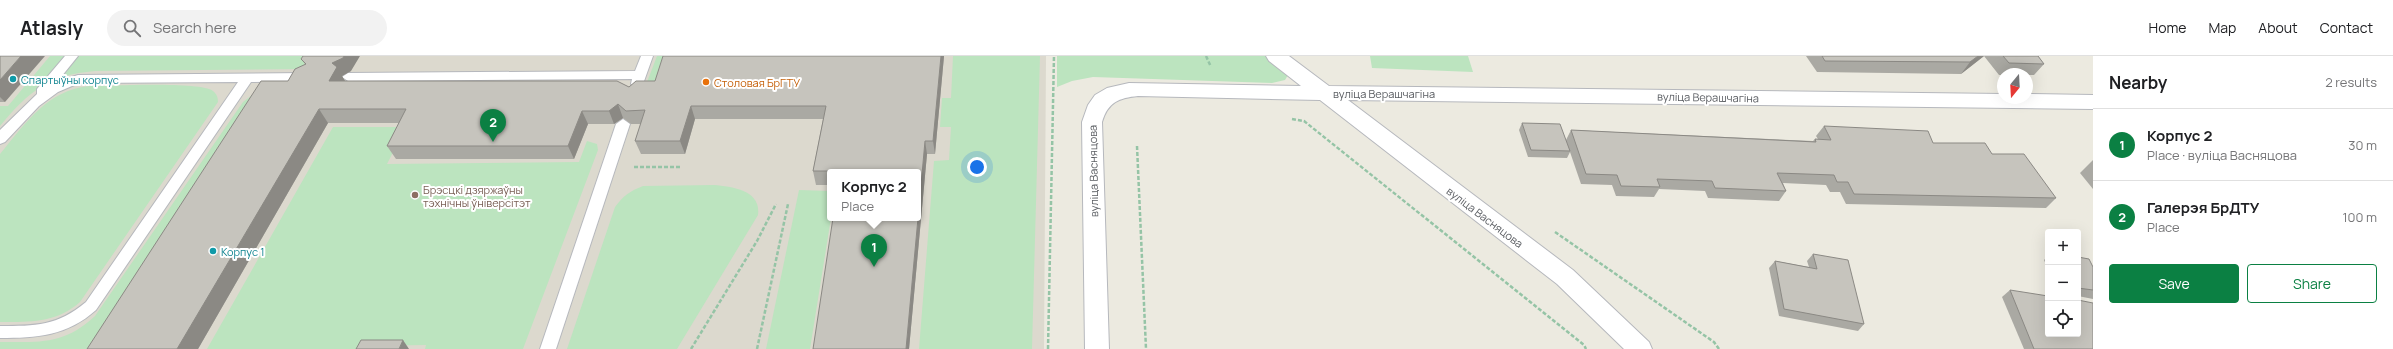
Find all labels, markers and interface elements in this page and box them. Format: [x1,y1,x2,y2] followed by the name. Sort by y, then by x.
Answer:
[107,10,387,46] search box
[20,15,83,41] text: Atlasly
[121,17,143,39] icon: search
[153,17,236,38] text: Search here
[2149,18,2186,37] text: Home
[2208,18,2236,37] text: Map
[2258,18,2298,37] text: About
[2320,18,2373,37] text: Contact
[1997,68,2033,104] north arrow
[2109,71,2167,94] text: Nearby
[21,72,119,87] place label: Спартыўны корпус
[2325,73,2377,91] text: 2 results
[8,74,18,84] marker: Спартыўны корпус
[714,75,800,90] place label: Столовая БрГТУ
[701,77,711,87] marker: Столовая БрГТУ
[1333,86,1435,101] street label: вуліца Верашчагіна
[1657,89,1759,105] street label: вуліца Верашчагіна
[480,109,506,142] pin: 2
[1085,125,1101,217] street label: вуліца Васняцова
[2147,125,2212,146] text: Корпус 2
[2119,136,2125,154] text: 1
[2348,136,2377,154] text: 30 m
[2147,146,2297,164] text: Place · вуліца Васняцова
[967,157,987,177] your location
[827,169,921,221] popup
[841,176,907,197] text: Корпус 2
[423,182,531,210] place label: Брэсцкі дзяржаўны тэхнічны ўніверсітэт
[1444,183,1526,251] street label: вуліца Васняцова
[410,190,420,200] marker: Брэсцкі дзяржаўны тэхнічны ўніверсітэт
[841,197,874,215] text: Place
[2147,197,2259,218] text: Галерэя БрДТУ
[2118,208,2126,226] text: 2
[2342,208,2377,226] text: 100 m
[2147,218,2180,236] text: Place
[2045,229,2081,337] map controls
[2045,229,2081,265] button: +
[861,234,887,267] pin: 1
[221,244,265,259] place label: Корпус 1
[208,246,218,256] marker: Корпус 1
[2109,264,2239,303] button: Save
[2247,264,2377,303] button: Share
[2045,265,2081,301] button: −
[2045,301,2081,337] button: locate

